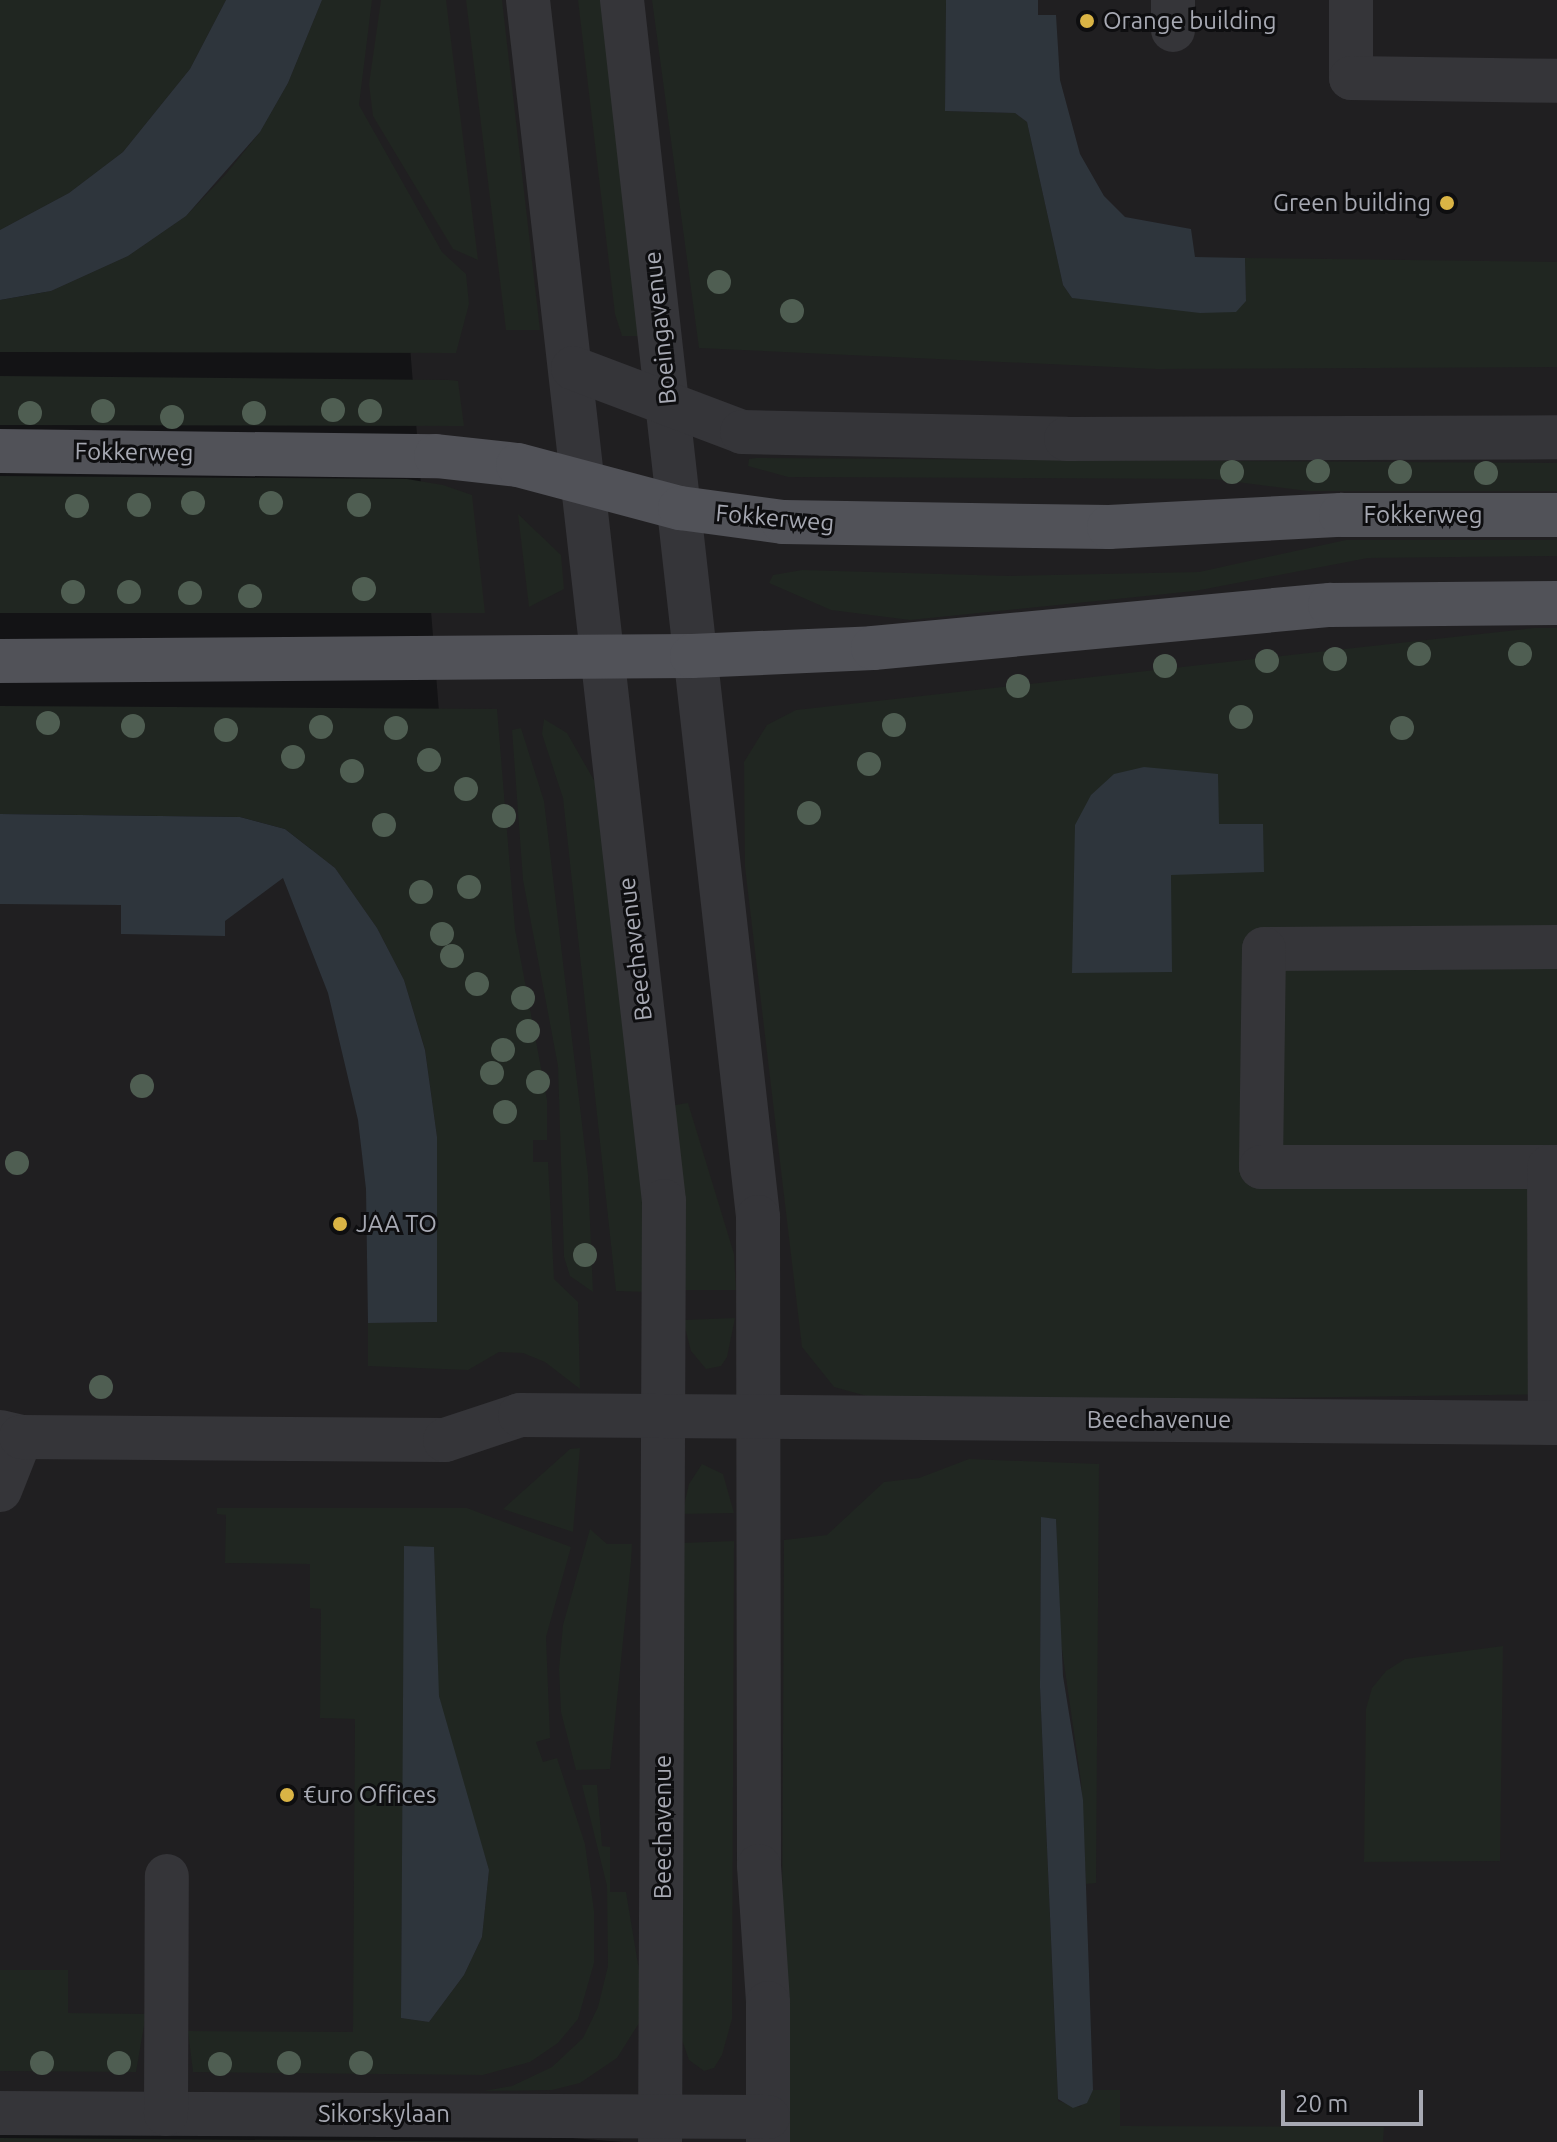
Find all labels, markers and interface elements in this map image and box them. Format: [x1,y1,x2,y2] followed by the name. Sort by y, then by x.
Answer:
[1103,7,1277,35] place label: Orange building
[1078,12,1096,30] marker: Orange building
[1273,189,1431,217] place label: Green building
[1438,194,1456,212] marker: Green building
[638,250,682,406] street label: Boeingavenue
[74,437,194,467] street label: Fokkerweg
[714,498,836,538] street label: Fokkerweg
[1364,501,1482,529] street label: Fokkerweg
[612,876,658,1022] street label: Beechavenue
[356,1210,437,1238] place label: JAA TO
[331,1215,349,1233] marker: JAA TO
[1087,1406,1231,1434] street label: Beechavenue
[649,1755,677,1899] street label: Beechavenue
[303,1781,436,1809] place label: €uro Offices
[278,1786,296,1804] marker: €uro Offices
[1285,2074,1427,2124] scale bar
[1295,2090,1348,2117] text: 20 m
[318,2100,450,2128] street label: Sikorskylaan

